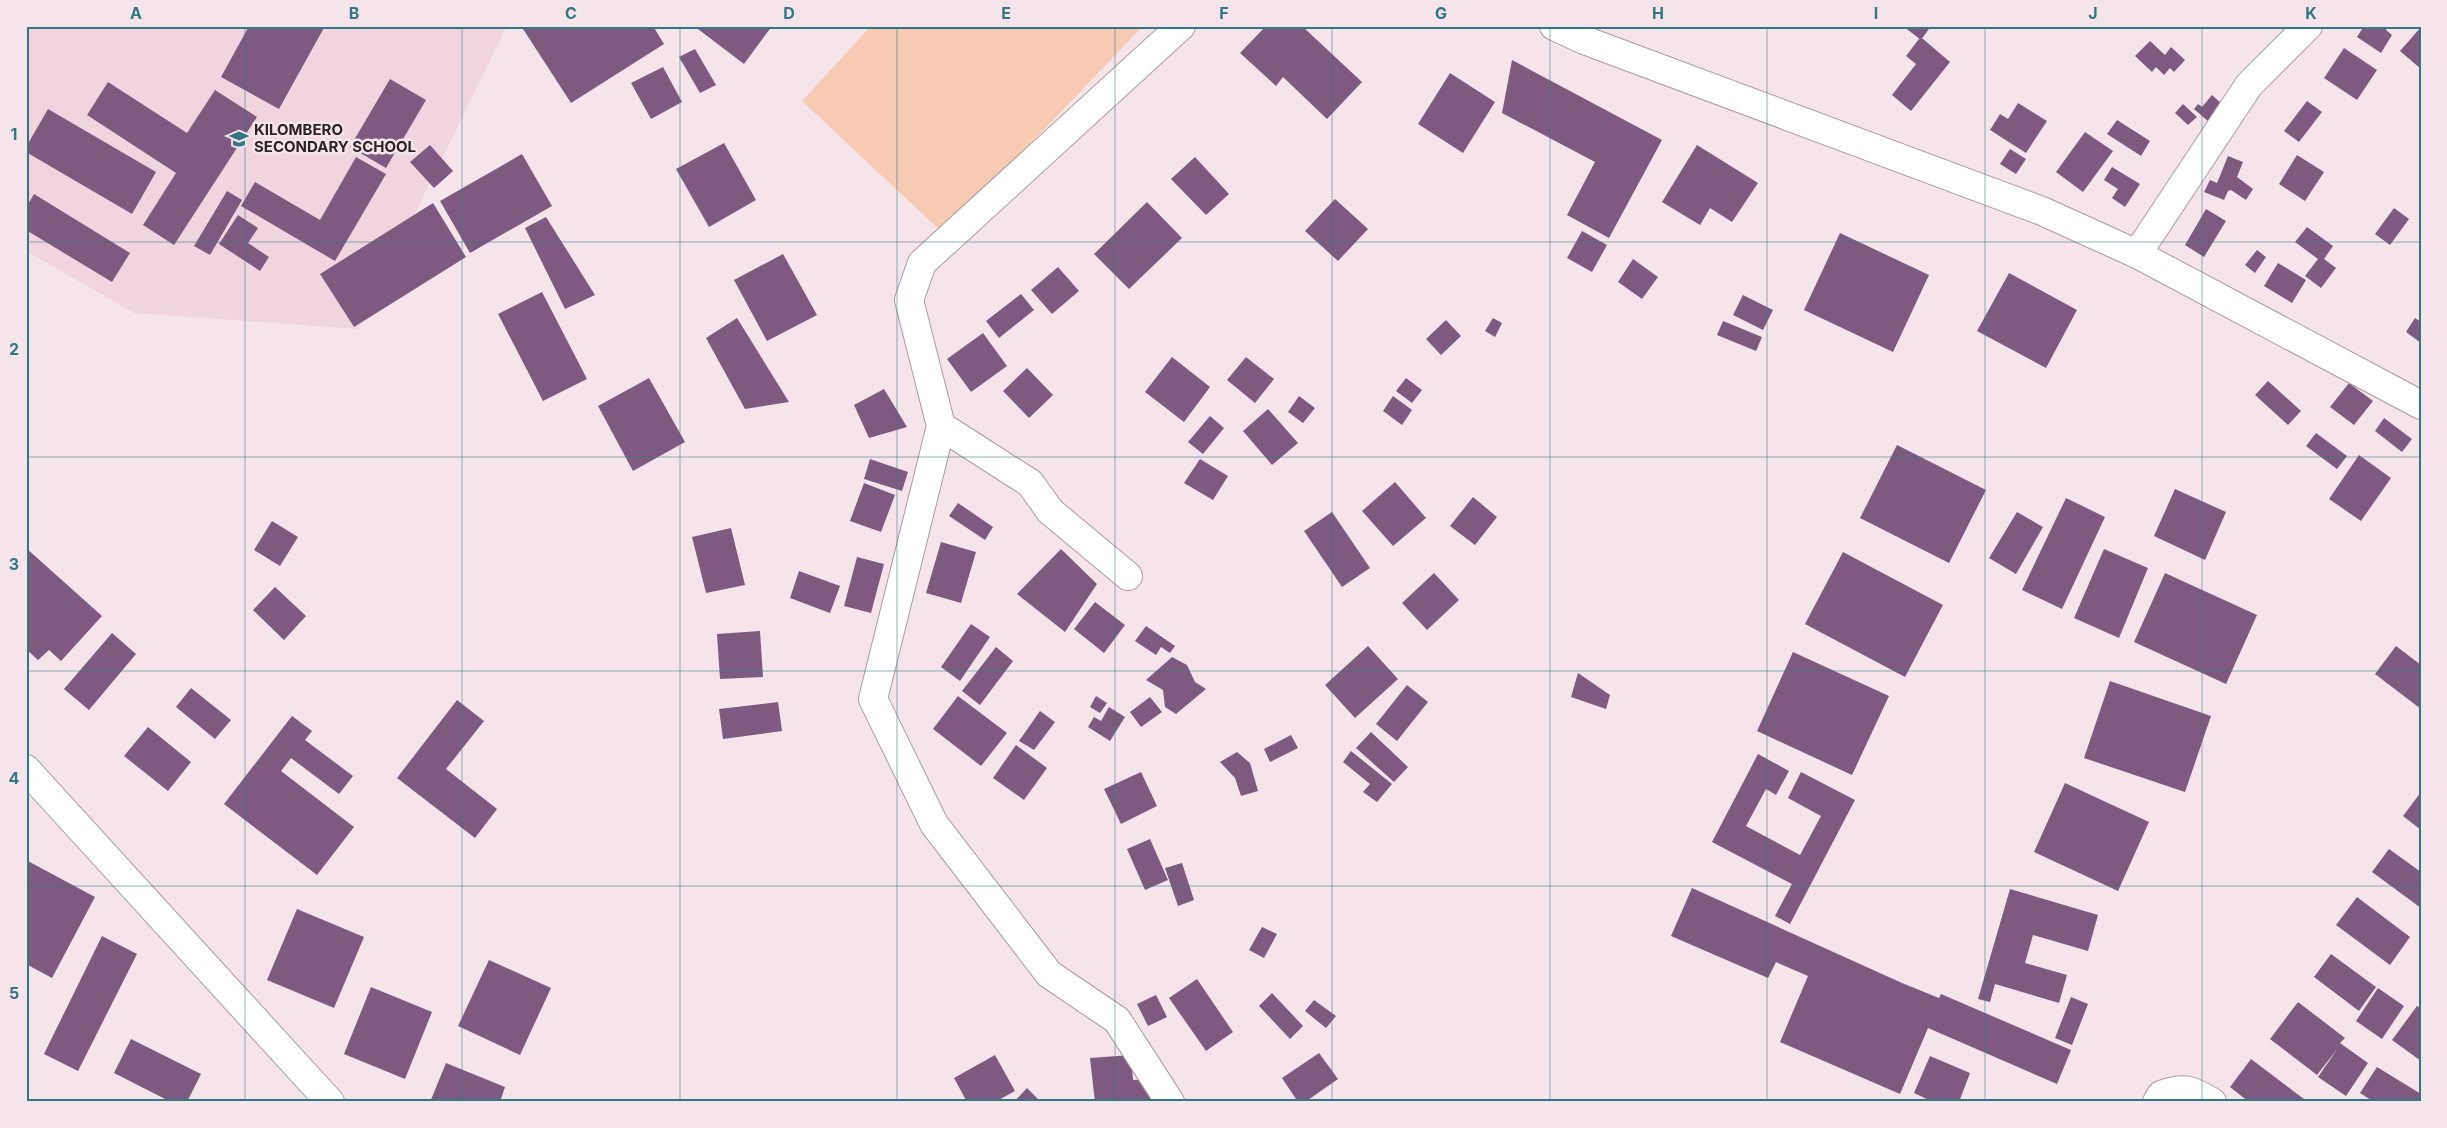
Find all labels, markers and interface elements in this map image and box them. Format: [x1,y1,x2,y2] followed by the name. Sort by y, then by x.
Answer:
[130,3,142,23] text: A
[349,3,359,23] text: B
[565,3,577,23] text: C
[783,3,795,23] text: D
[1001,3,1011,23] text: E
[1219,3,1229,23] text: F
[1435,3,1447,23] text: G
[1652,3,1664,23] text: H
[1874,3,1878,23] text: I
[2088,3,2098,23] text: J
[2305,3,2317,23] text: K
[254,120,416,156] place label: KILOMBERO SECONDARY SCHOOL
[11,124,17,144] text: 1
[228,128,250,150] school or university icon: KILOMBERO SECONDARY SCHOOL
[9,339,19,359] text: 2
[9,554,19,574] text: 3
[9,768,20,788] text: 4
[9,983,19,1003] text: 5

